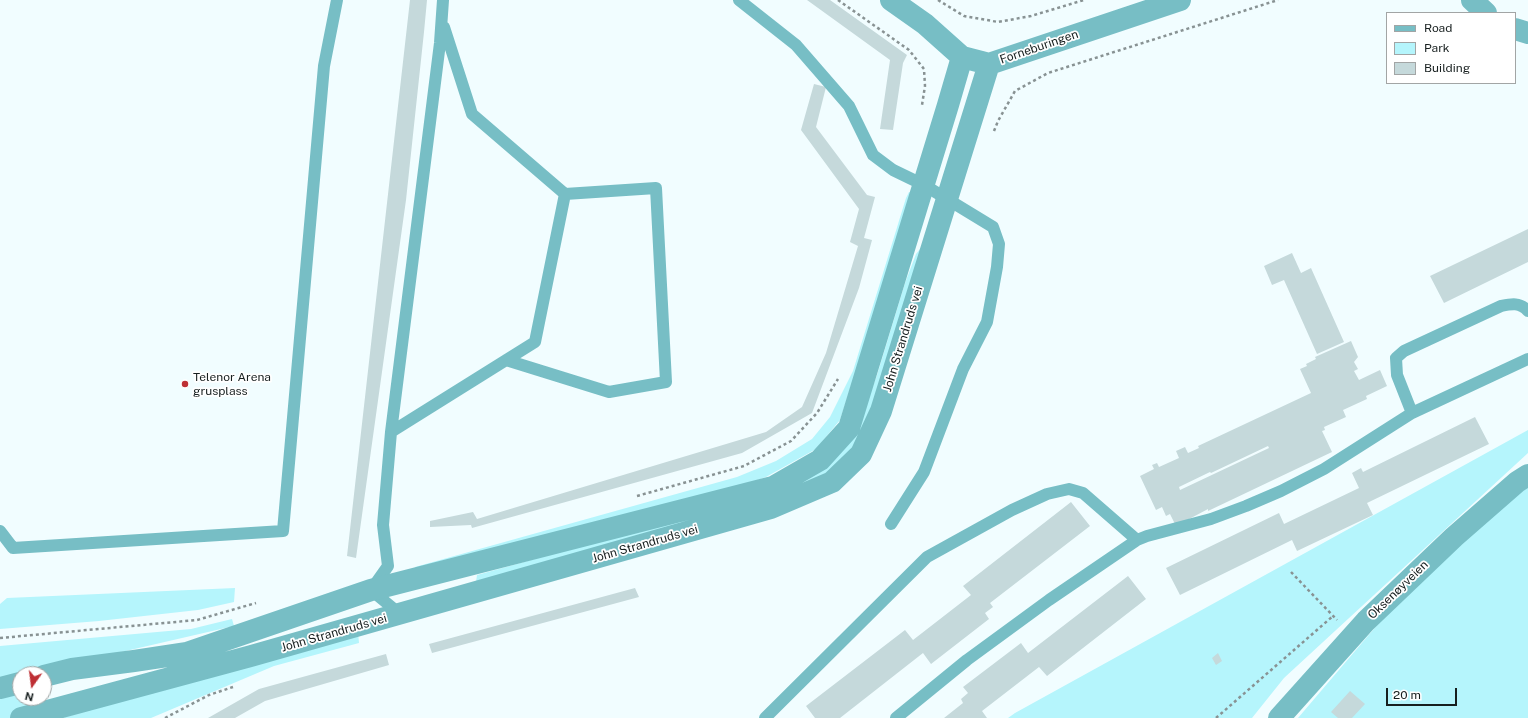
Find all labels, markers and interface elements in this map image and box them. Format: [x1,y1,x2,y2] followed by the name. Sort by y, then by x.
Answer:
[1386,12,1516,84] legend
[1424,21,1452,35] text: Road
[998,27,1080,67] street label: Forneburingen
[1424,41,1450,55] text: Park
[1424,61,1470,75] text: Building
[880,285,926,393] street label: John Strandruds vei
[193,370,271,398] place label: Telenor Arena grusplass
[180,379,190,389] marker: Telenor Arena grusplass
[590,522,700,566] street label: John Strandruds vei
[1365,558,1431,622] street label: Oksenøyveien
[279,611,389,655] street label: John Strandruds vei
[12,666,52,706] north arrow
[1388,680,1459,706] scale bar
[1393,688,1421,702] text: 20 m
[24,690,35,704] text: N

